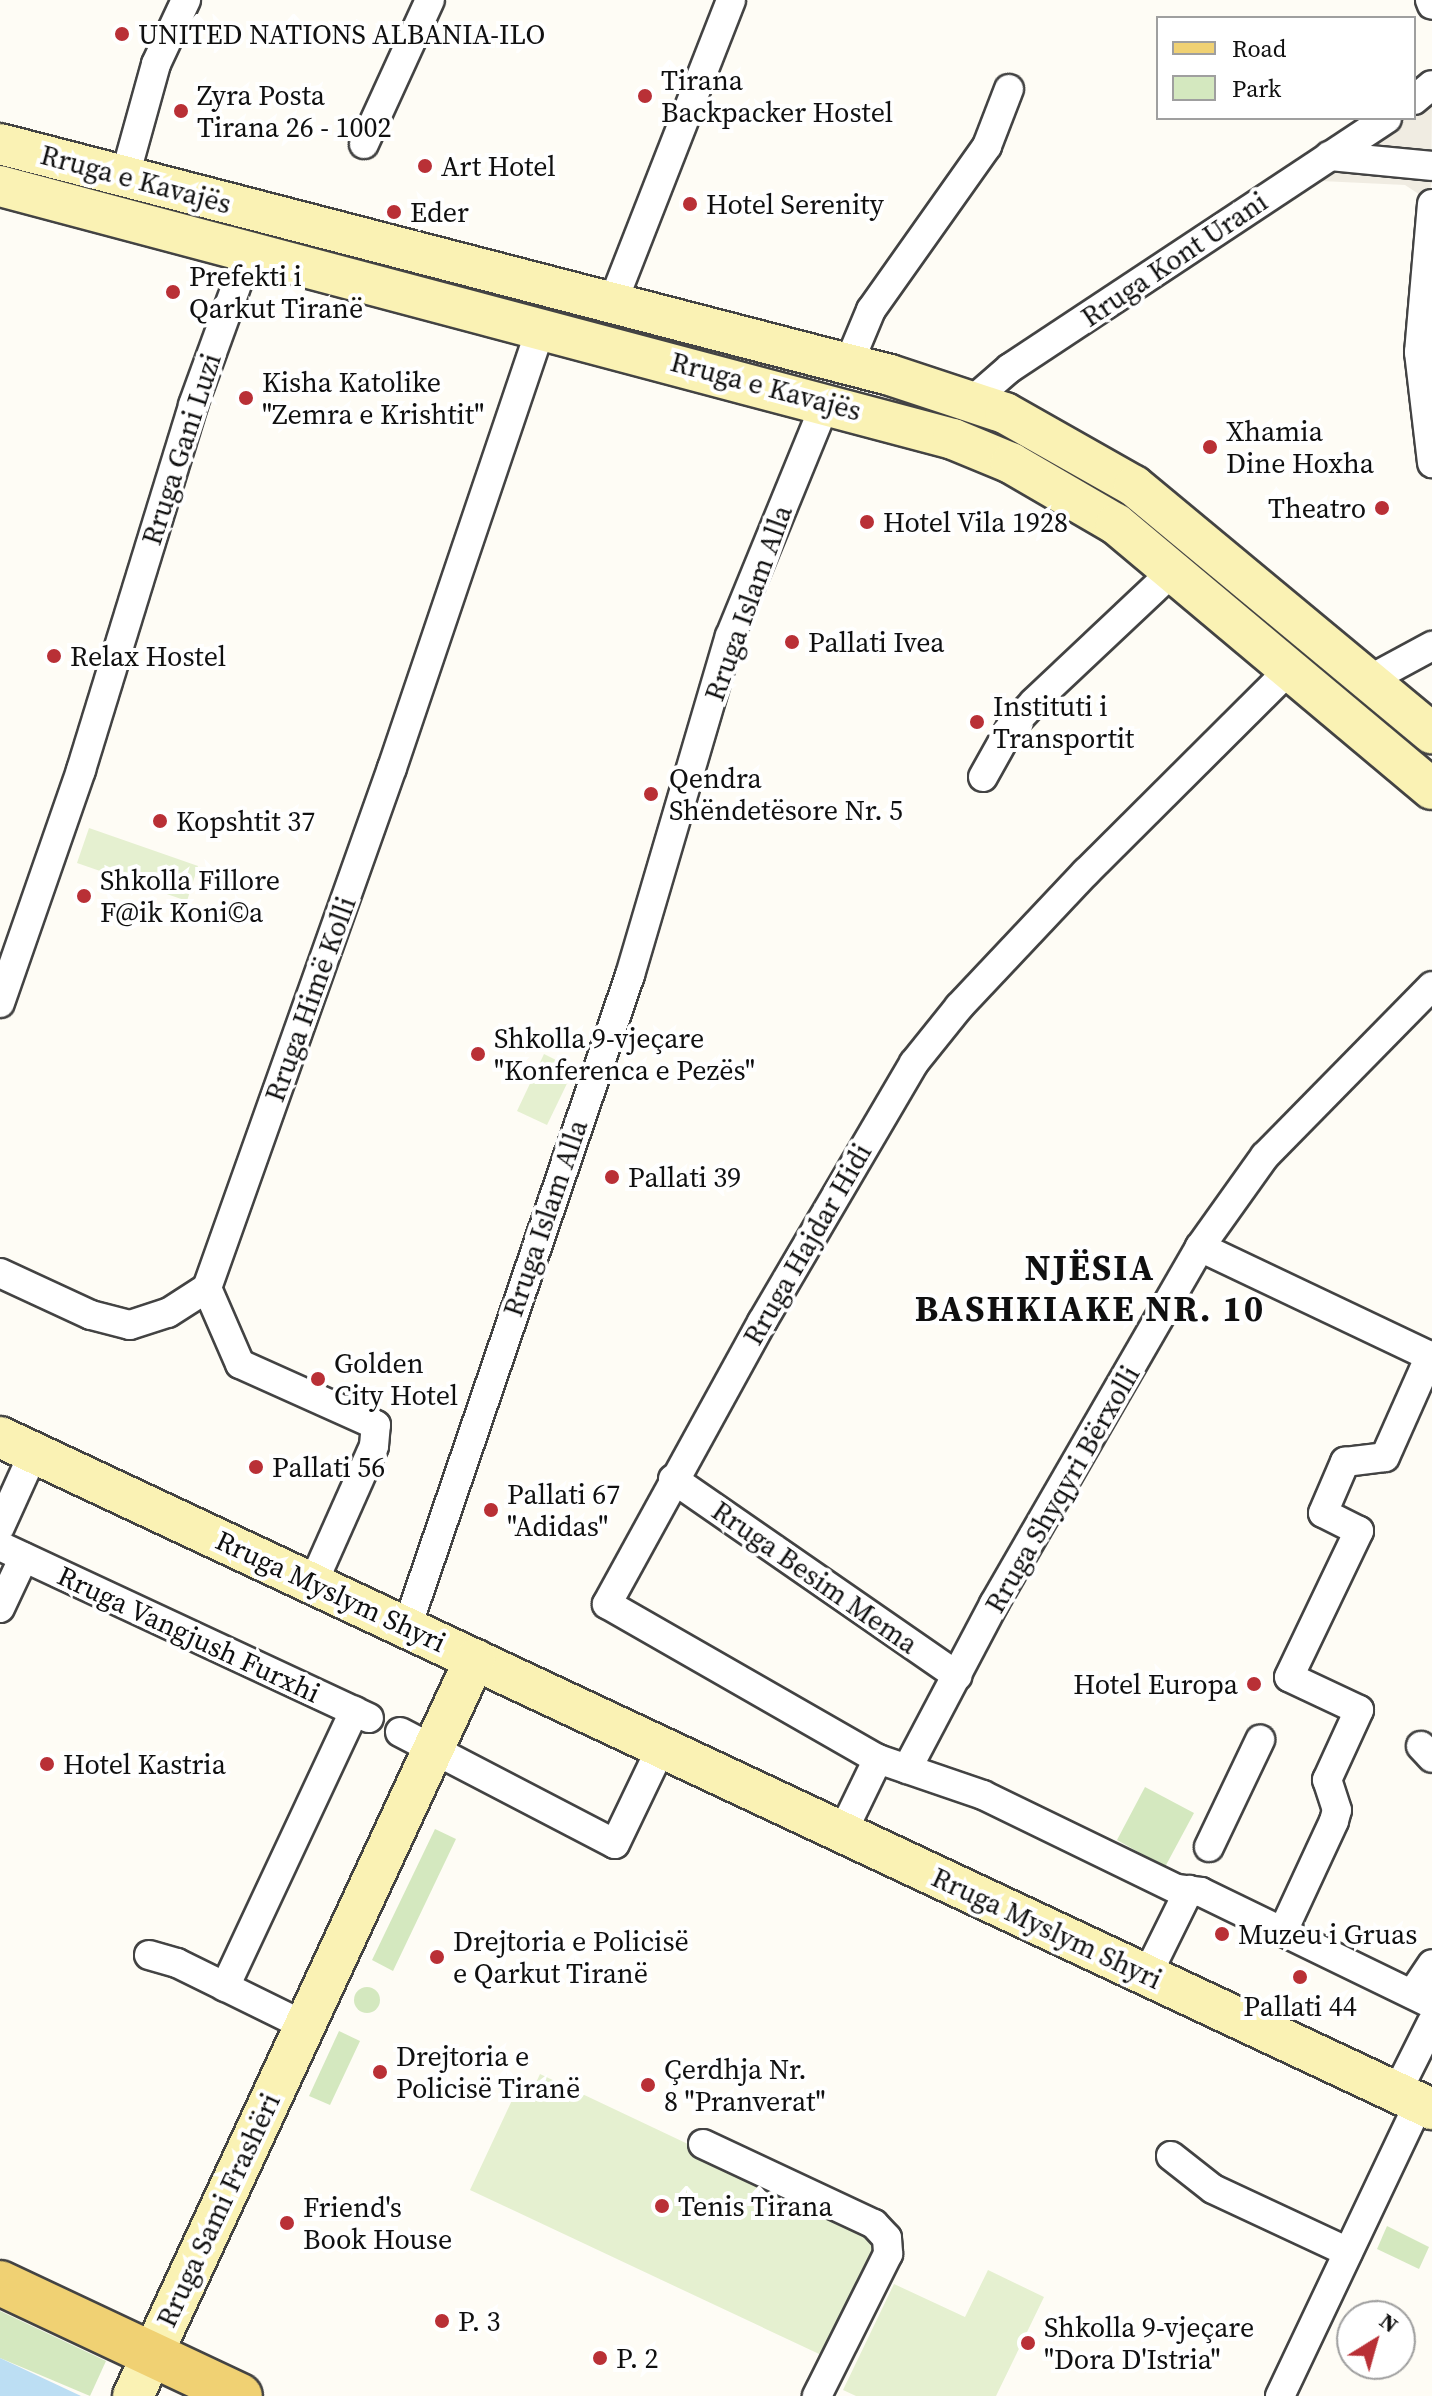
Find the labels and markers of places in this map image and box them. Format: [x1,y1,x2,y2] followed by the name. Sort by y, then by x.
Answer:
[138,17,545,51] place label: UNITED NATIONS ALBANIA-ILO
[113,25,131,43] marker: UNITED NATIONS ALBANIA-ILO
[661,63,893,129] place label: Tirana Backpacker Hostel
[197,78,391,144] place label: Zyra Posta Tirana 26 - 1002
[636,87,654,105] marker: Tirana Backpacker Hostel
[172,102,190,120] marker: Zyra Posta Tirana 26 - 1002
[441,149,556,183] place label: Art Hotel
[416,157,434,175] marker: Art Hotel
[706,187,884,221] place label: Hotel Serenity
[410,195,469,229] place label: Eder
[681,195,699,213] marker: Hotel Serenity
[385,203,403,221] marker: Eder
[189,259,364,325] place label: Prefekti i Qarkut Tiranë
[164,283,182,301] marker: Prefekti i Qarkut Tiranë
[262,365,484,431] place label: Kisha Katolike "Zemra e Krishtit"
[237,389,255,407] marker: Kisha Katolike "Zemra e Krishtit"
[1226,414,1374,480] place label: Xhamia Dine Hoxha
[1201,438,1219,456] marker: Xhamia Dine Hoxha
[1268,491,1366,525] place label: Theatro
[1373,499,1391,517] marker: Theatro
[883,505,1069,539] place label: Hotel Vila 1928
[858,513,876,531] marker: Hotel Vila 1928
[808,625,944,659] place label: Pallati Ivea
[783,633,801,651] marker: Pallati Ivea
[70,639,226,673] place label: Relax Hostel
[45,647,63,665] marker: Relax Hostel
[993,689,1134,755] place label: Instituti i Transportit
[968,713,986,731] marker: Instituti i Transportit
[669,761,903,827] place label: Qendra Shëndetësore Nr. 5
[640,783,662,805] marker: Qendra Shëndetësore Nr. 5
[176,804,315,838] place label: Kopshtit 37
[151,812,169,830] marker: Kopshtit 37
[100,863,280,929] place label: Shkolla Fillore F@ik Koni©a
[75,887,93,905] marker: Shkolla Fillore F@ik Koni©a
[494,1021,755,1087] place label: Shkolla 9-vjeçare "Konferenca e Pezës"
[469,1045,487,1063] marker: Shkolla 9-vjeçare "Konferenca e Pezës"
[628,1160,741,1194] place label: Pallati 39
[603,1168,621,1186] marker: Pallati 39
[334,1346,458,1412] place label: Golden City Hotel
[309,1370,327,1388] marker: Golden City Hotel
[272,1450,385,1484] place label: Pallati 56
[247,1458,265,1476] marker: Pallati 56
[507,1477,620,1543] place label: Pallati 67 "Adidas"
[482,1501,500,1519] marker: Pallati 67 "Adidas"
[1073,1667,1238,1701] place label: Hotel Europa
[1245,1675,1263,1693] marker: Hotel Europa
[63,1747,226,1781] place label: Hotel Kastria
[38,1755,56,1773] marker: Hotel Kastria
[1238,1917,1417,1951] place label: Muzeu i Gruas
[453,1924,689,1990] place label: Drejtoria e Policisë e Qarkut Tiranë
[1213,1925,1231,1943] marker: Muzeu i Gruas
[428,1948,446,1966] marker: Drejtoria e Policisë e Qarkut Tiranë
[1291,1968,1309,1986] marker: Pallati 44
[1243,1989,1357,2023] place label: Pallati 44
[396,2039,581,2105] place label: Drejtoria e Policisë Tiranë
[664,2052,825,2118] place label: Çerdhja Nr. 8 "Pranverat"
[371,2063,389,2081] marker: Drejtoria e Policisë Tiranë
[639,2076,657,2094] marker: Çerdhja Nr. 8 "Pranverat"
[678,2189,833,2223] place label: Tenis Tirana
[303,2190,452,2256] place label: Friend's Book House
[653,2197,671,2215] marker: Tenis Tirana
[278,2214,296,2232] marker: Friend's Book House
[458,2304,501,2338] place label: P. 3
[1044,2310,1254,2376] place label: Shkolla 9-vjeçare "Dora D'Istria"
[433,2312,451,2330] marker: P. 3
[1019,2334,1037,2352] marker: Shkolla 9-vjeçare "Dora D'Istria"
[616,2341,659,2375] place label: P. 2
[591,2349,609,2367] marker: P. 2

